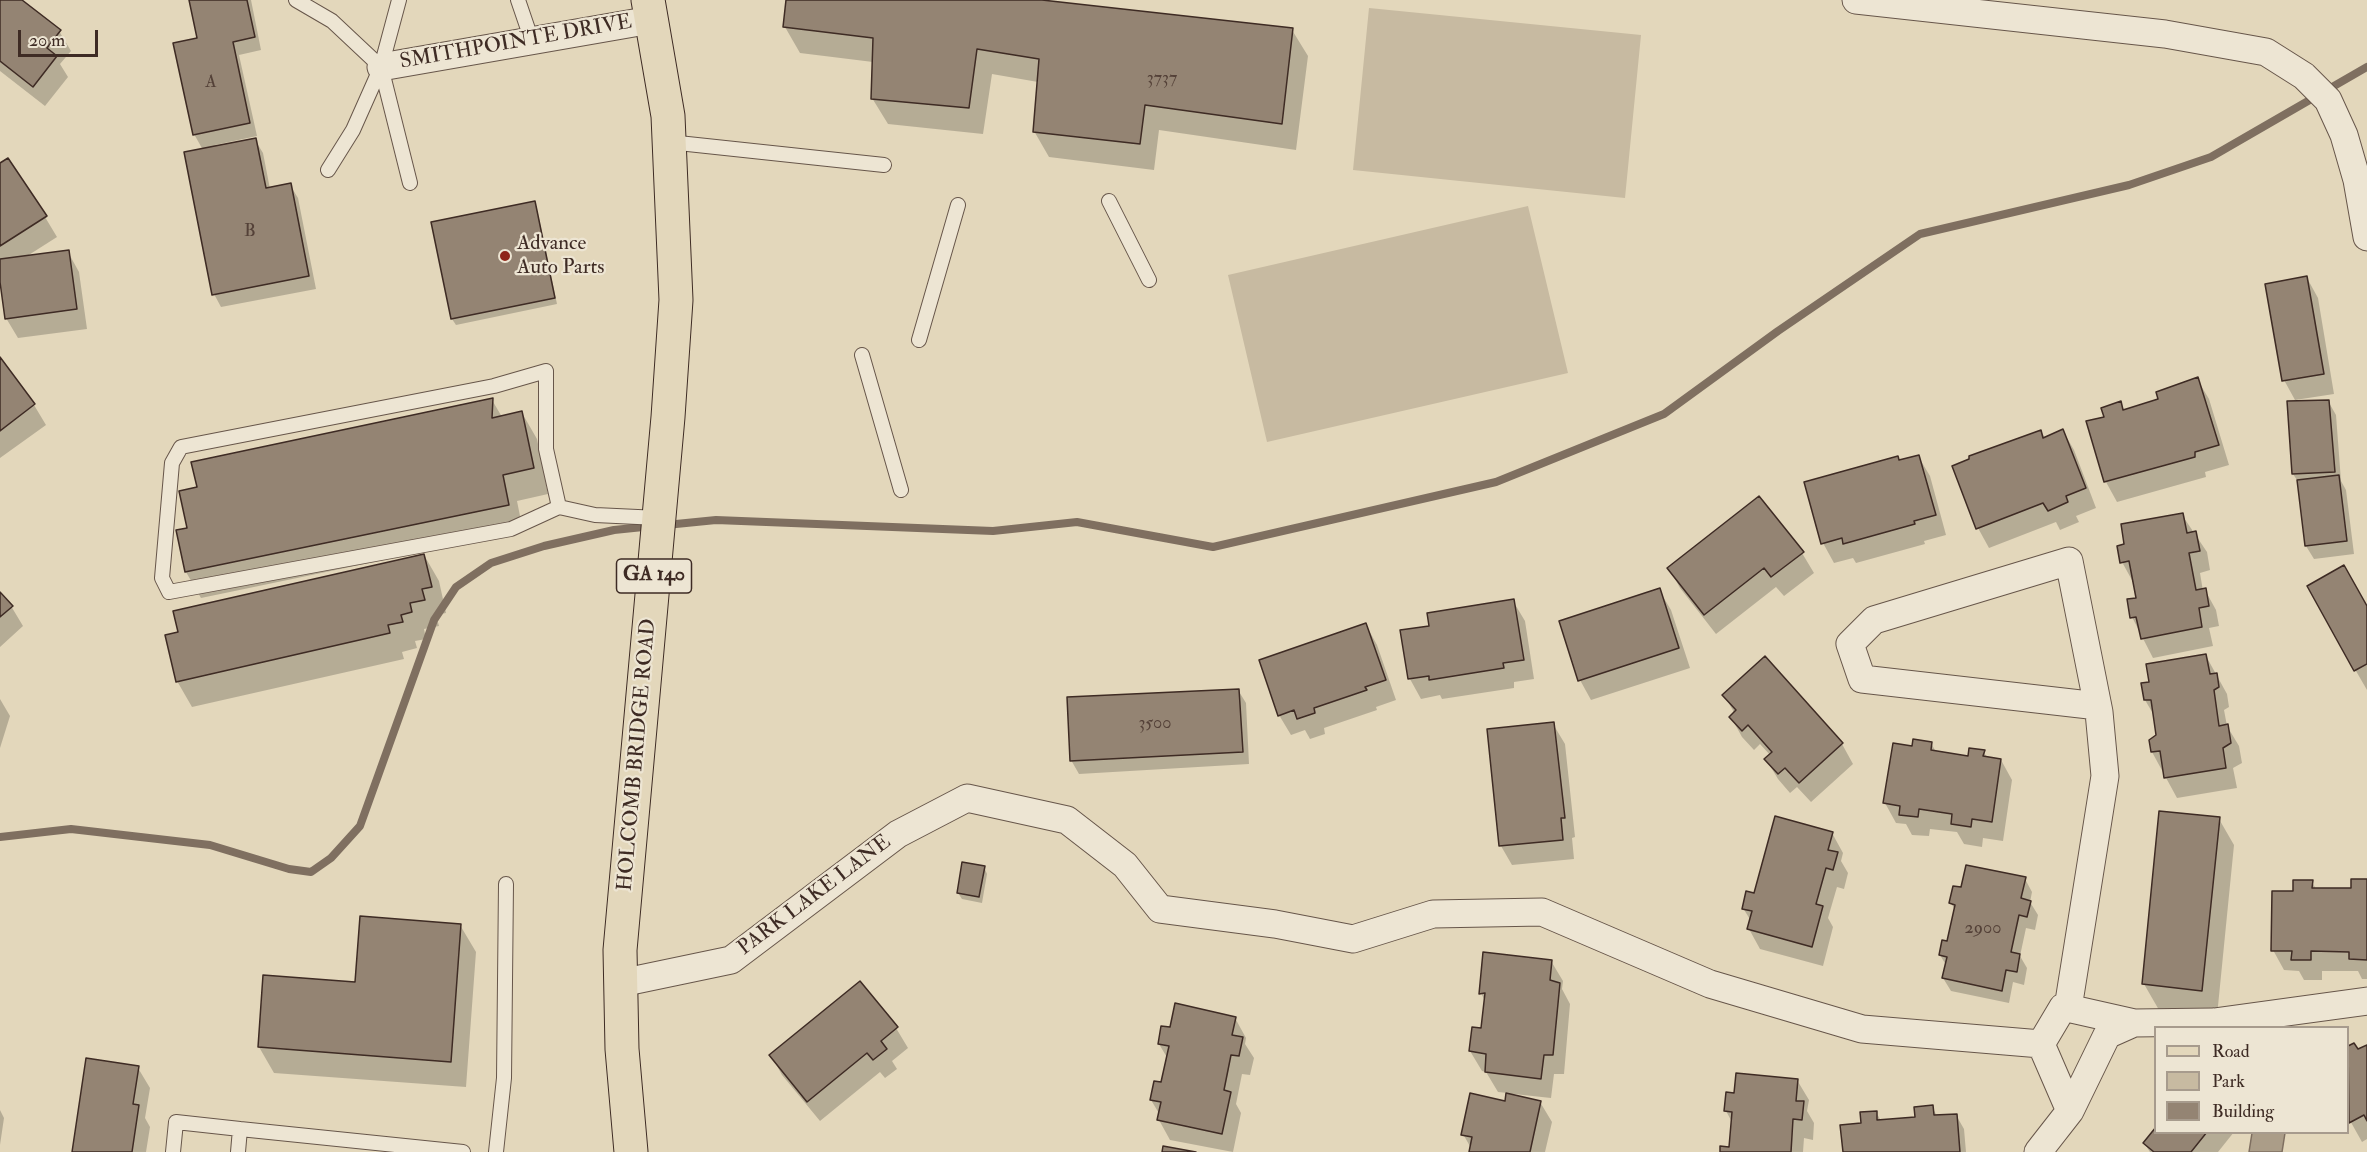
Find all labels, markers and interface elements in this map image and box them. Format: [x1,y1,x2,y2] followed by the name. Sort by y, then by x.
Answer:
[398,10,634,76] street label: SMITHPOINTE DRIVE
[21,18,100,56] scale bar
[29,29,65,52] text: 20 m
[1147,68,1177,90] house number: 3737
[205,72,217,94] house number: A
[244,221,256,243] house number: B
[517,231,605,281] place label: Advance Auto Parts
[498,249,512,263] marker: Advance Auto Parts
[616,559,692,593] road number: GA 140
[614,618,662,892] street label: HOLCOMB BRIDGE ROAD
[1138,713,1172,735] house number: 3500
[733,830,897,962] street label: PARK LAKE LANE
[1965,918,2001,940] house number: 2900
[2154,1026,2349,1134] legend
[2212,1040,2250,1063] text: Road
[2212,1070,2245,1093] text: Park
[2212,1100,2274,1123] text: Building

